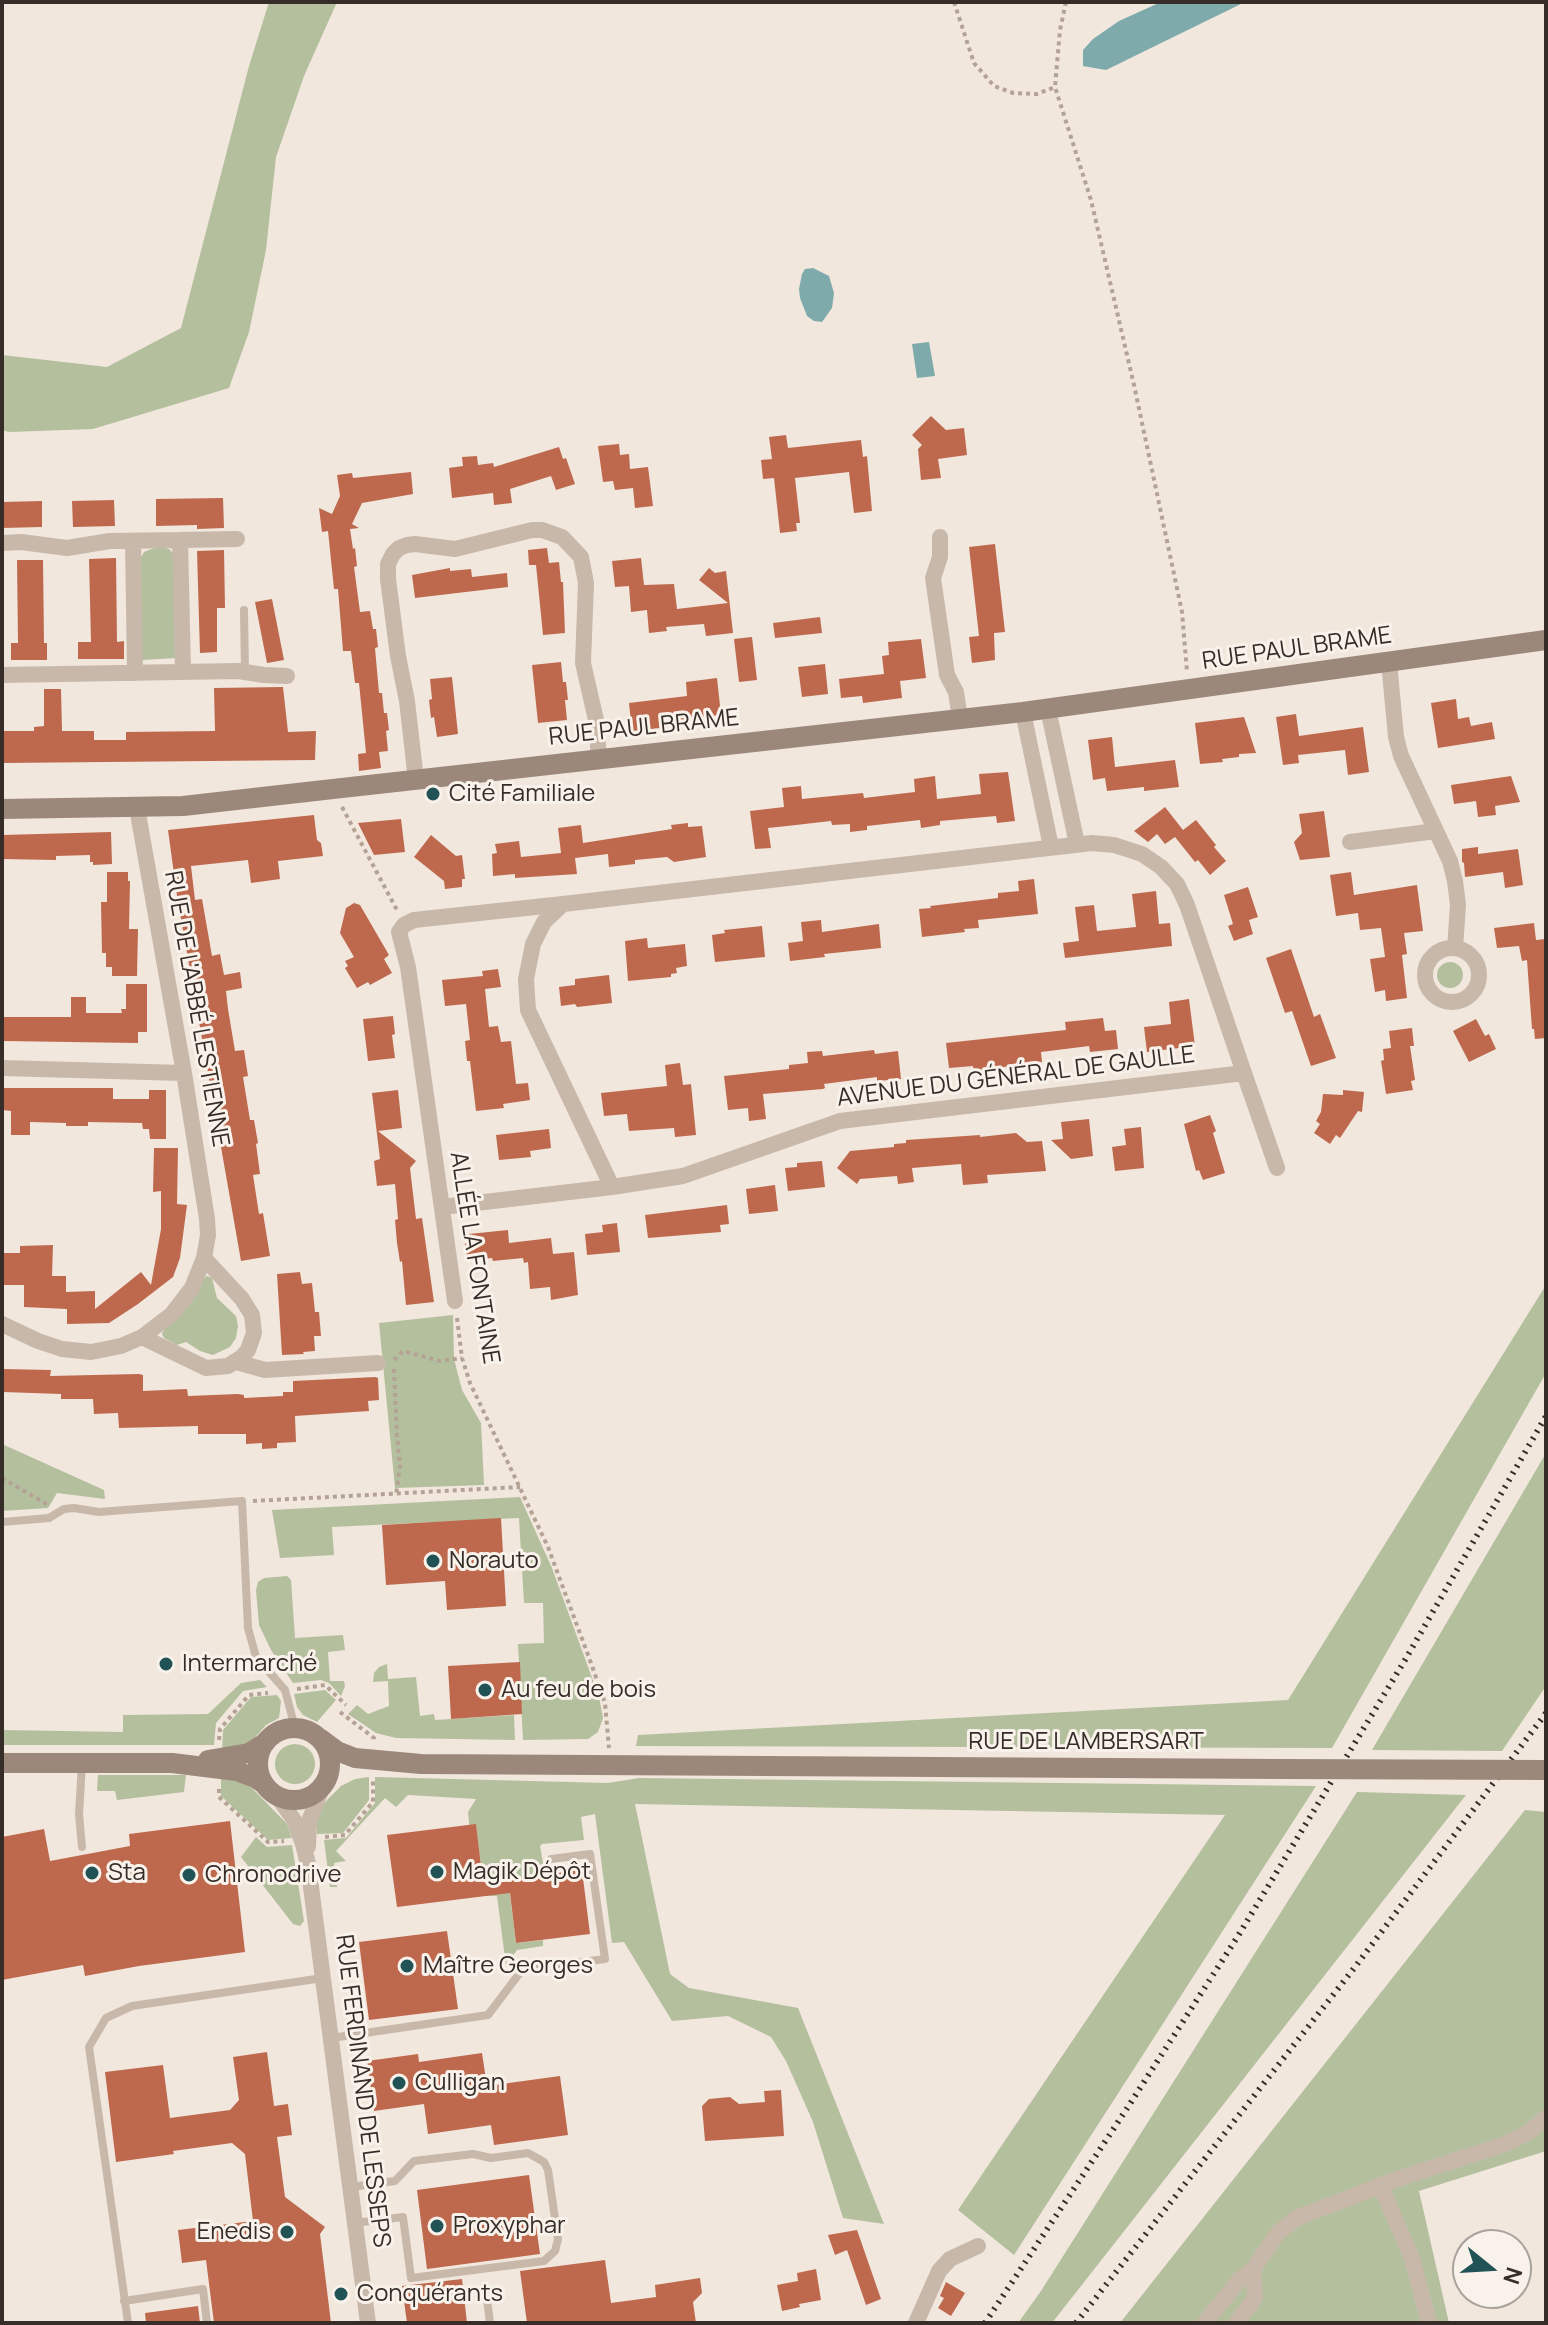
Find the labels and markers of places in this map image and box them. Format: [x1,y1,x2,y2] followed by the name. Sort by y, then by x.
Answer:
[449,780,595,808] place label: Cité Familiale
[424,785,442,803] marker: Cité Familiale
[449,1547,539,1575] place label: Norauto
[424,1552,442,1570] marker: Norauto
[182,1650,317,1678] place label: Intermarché
[157,1655,175,1673] marker: Intermarché
[501,1676,656,1704] place label: Au feu de bois
[476,1681,494,1699] marker: Au feu de bois
[453,1858,591,1886] place label: Magik Dépôt
[108,1859,146,1887] place label: Sta
[205,1861,342,1889] place label: Chronodrive
[428,1863,446,1881] marker: Magik Dépôt
[83,1864,101,1882] marker: Sta
[180,1866,198,1884] marker: Chronodrive
[423,1952,593,1980] place label: Maître Georges
[398,1957,416,1975] marker: Maître Georges
[415,2069,505,2097] place label: Culligan
[390,2074,408,2092] marker: Culligan
[453,2212,566,2240] place label: Proxyphar
[428,2217,446,2235] marker: Proxyphar
[197,2218,271,2246] place label: Enedis
[278,2223,296,2241] marker: Enedis
[357,2280,503,2308] place label: Conquérants
[332,2285,350,2303] marker: Conquérants

